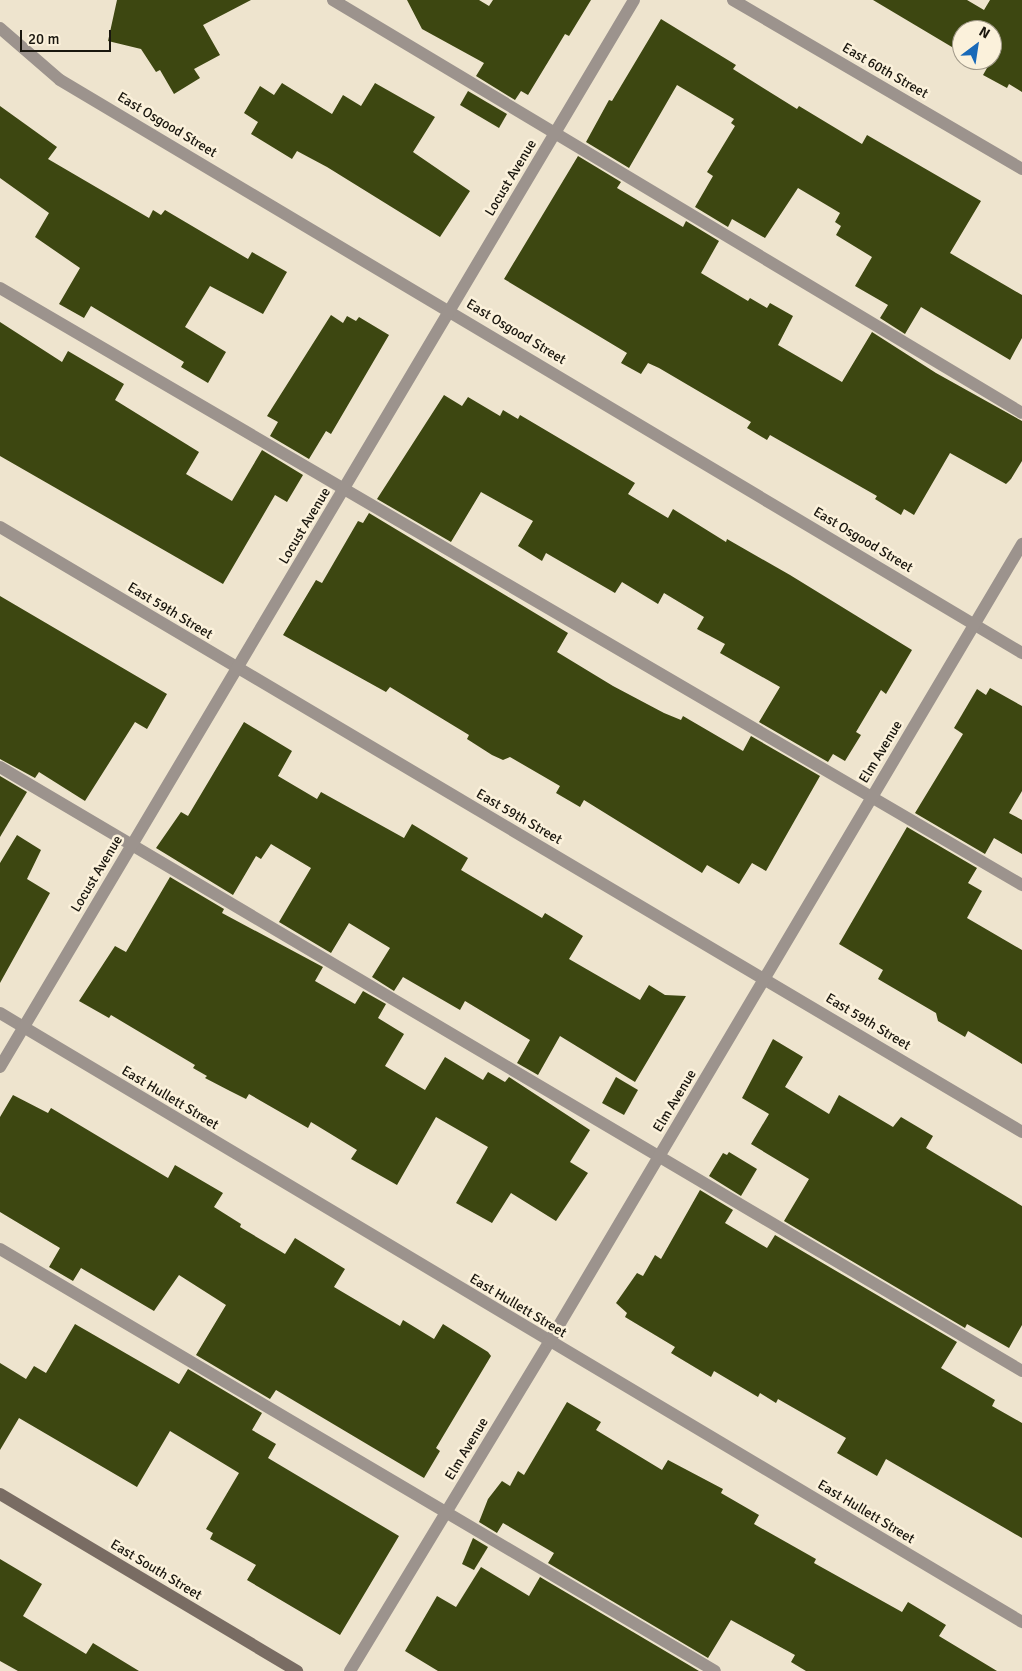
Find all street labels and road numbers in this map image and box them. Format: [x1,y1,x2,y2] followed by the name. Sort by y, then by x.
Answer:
[839,40,931,102] street label: East 60th Street
[114,89,220,161] street label: East Osgood Street
[482,137,540,219] street label: Locust Avenue
[463,296,569,368] street label: East Osgood Street
[276,485,334,567] street label: Locust Avenue
[810,504,916,576] street label: East Osgood Street
[124,579,216,643] street label: East 59th Street
[856,718,906,786] street label: Elm Avenue
[473,786,565,848] street label: East 59th Street
[68,833,126,915] street label: Locust Avenue
[822,990,914,1054] street label: East 59th Street
[118,1062,222,1134] street label: East Hullett Street
[650,1067,700,1135] street label: Elm Avenue
[466,1270,570,1342] street label: East Hullett Street
[442,1415,492,1483] street label: Elm Avenue
[814,1476,918,1548] street label: East Hullett Street
[107,1536,205,1604] street label: East South Street

